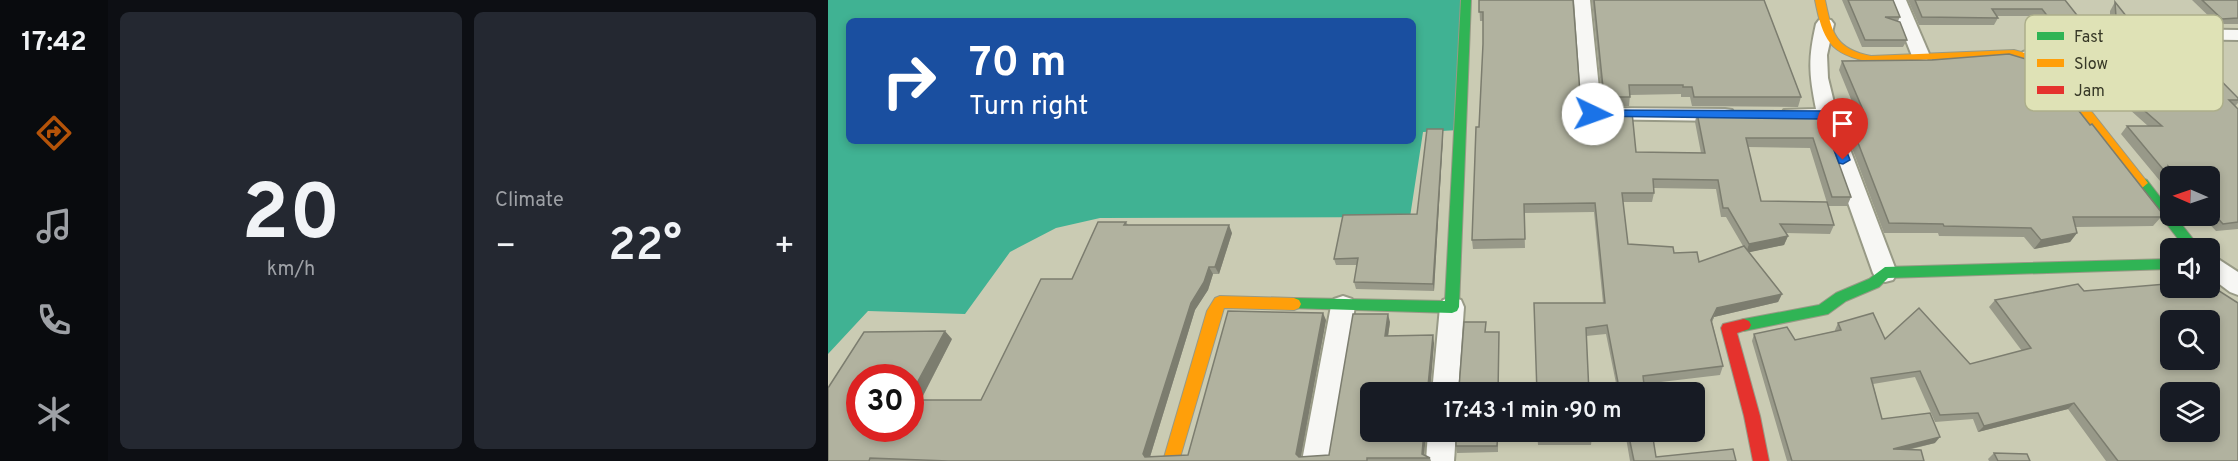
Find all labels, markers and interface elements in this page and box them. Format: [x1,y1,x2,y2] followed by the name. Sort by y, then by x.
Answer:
[2025,15,2223,111] legend
[21,26,87,60] text: 17:42
[2074,28,2104,48] text: Fast
[969,38,1067,91] text: 70 m
[870,42,948,120] icon: right
[2074,55,2108,75] text: Slow
[1561,82,1625,146] position arrow
[2074,82,2105,102] text: Jam
[969,90,1088,124] text: Turn right
[1817,98,1868,160] pin
[1826,107,1859,140] icon: arrive
[33,112,75,154] icon: directions
[2160,166,2220,226] north arrow
[2160,166,2220,442] map controls
[242,168,340,267] text: 20
[495,188,564,214] text: Climate
[33,205,75,247] icon: music
[608,219,682,276] text: 22°
[495,227,516,269] text: −
[774,227,795,269] text: +
[2160,238,2220,298] button: sound
[267,257,315,283] text: km/h
[33,299,75,341] icon: phone
[2160,310,2220,370] button: search
[846,364,924,442] speed limit sign: 30
[2160,382,2220,442] button: layers
[33,393,75,435] icon: climate
[1444,398,1621,425] text: 17:43 · 1 min · 90 m

